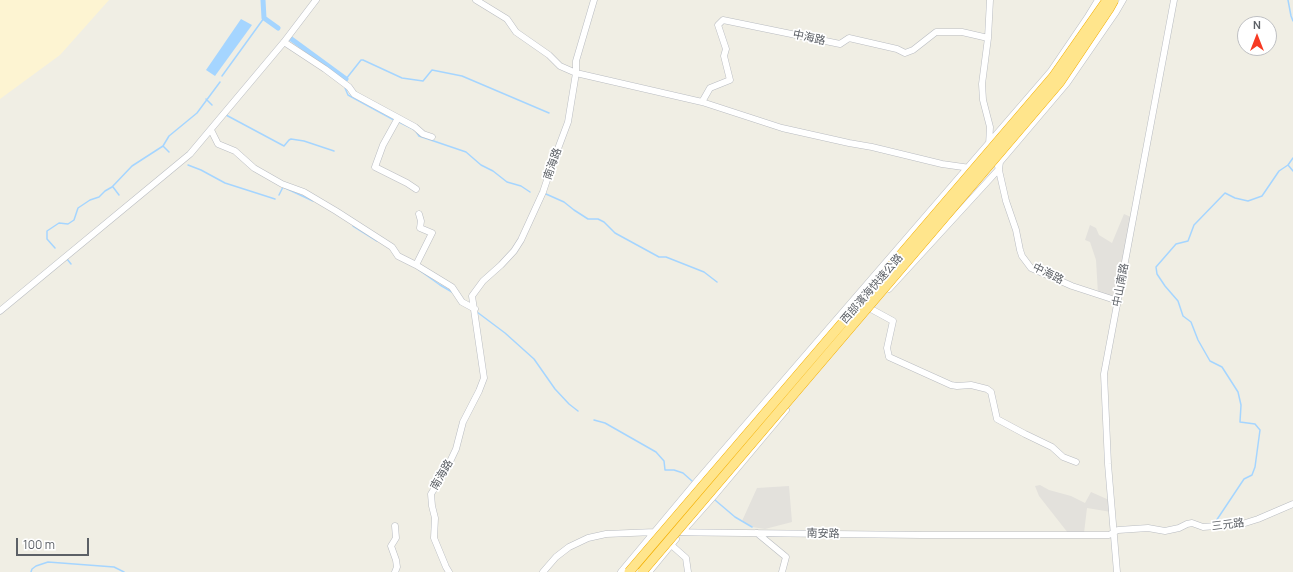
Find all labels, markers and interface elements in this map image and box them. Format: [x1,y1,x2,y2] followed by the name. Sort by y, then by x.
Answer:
[1237,16,1277,56] north arrow
[1253,17,1261,32] text: N
[791,28,827,48] street label: 中海路
[541,146,565,182] street label: 南海路
[838,251,906,327] street label: 西部濱海快速公路
[1030,261,1066,287] street label: 中海路
[1110,262,1132,308] street label: 中山南路
[428,457,456,493] street label: 南海路
[1211,516,1245,534] street label: 三元路
[806,527,840,541] street label: 南安路
[18,530,91,556] scale bar
[23,536,55,553] text: 100 m

